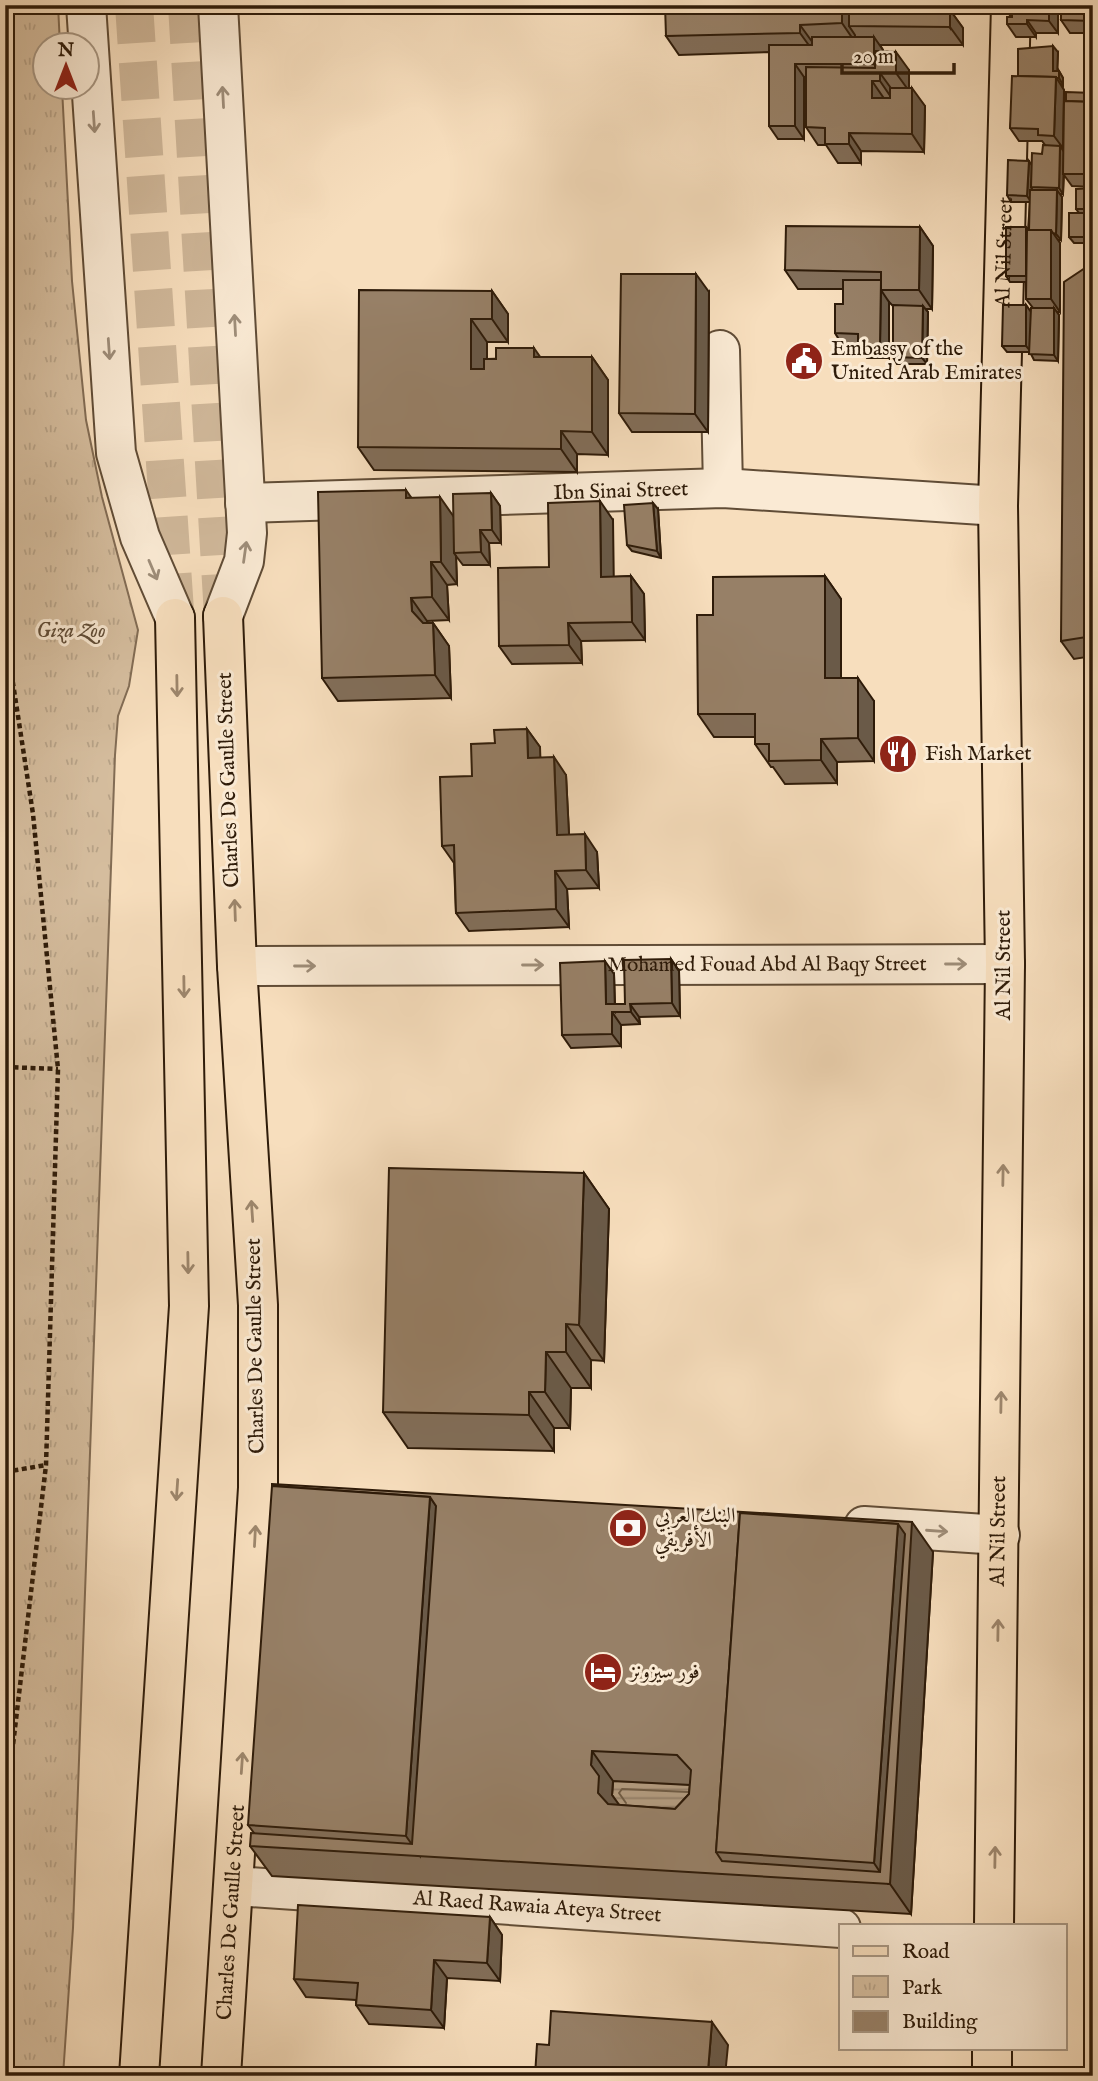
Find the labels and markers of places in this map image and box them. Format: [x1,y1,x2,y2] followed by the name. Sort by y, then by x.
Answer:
[831,336,1022,387] place label: Embassy of the United Arab Emirates
[783,340,825,382] public building icon: Embassy of the United Arab Emirates
[877,733,919,775] restaurant icon: Fish Market
[925,741,1032,768] place label: Fish Market
[655,1503,736,1559] place label: البنك العربي الأفريقي
[607,1507,649,1549] bank icon: البنك العربي الأفريقي
[582,1651,624,1693] hotel icon: فور سيزونز
[628,1659,700,1686] place label: فور سيزونز

